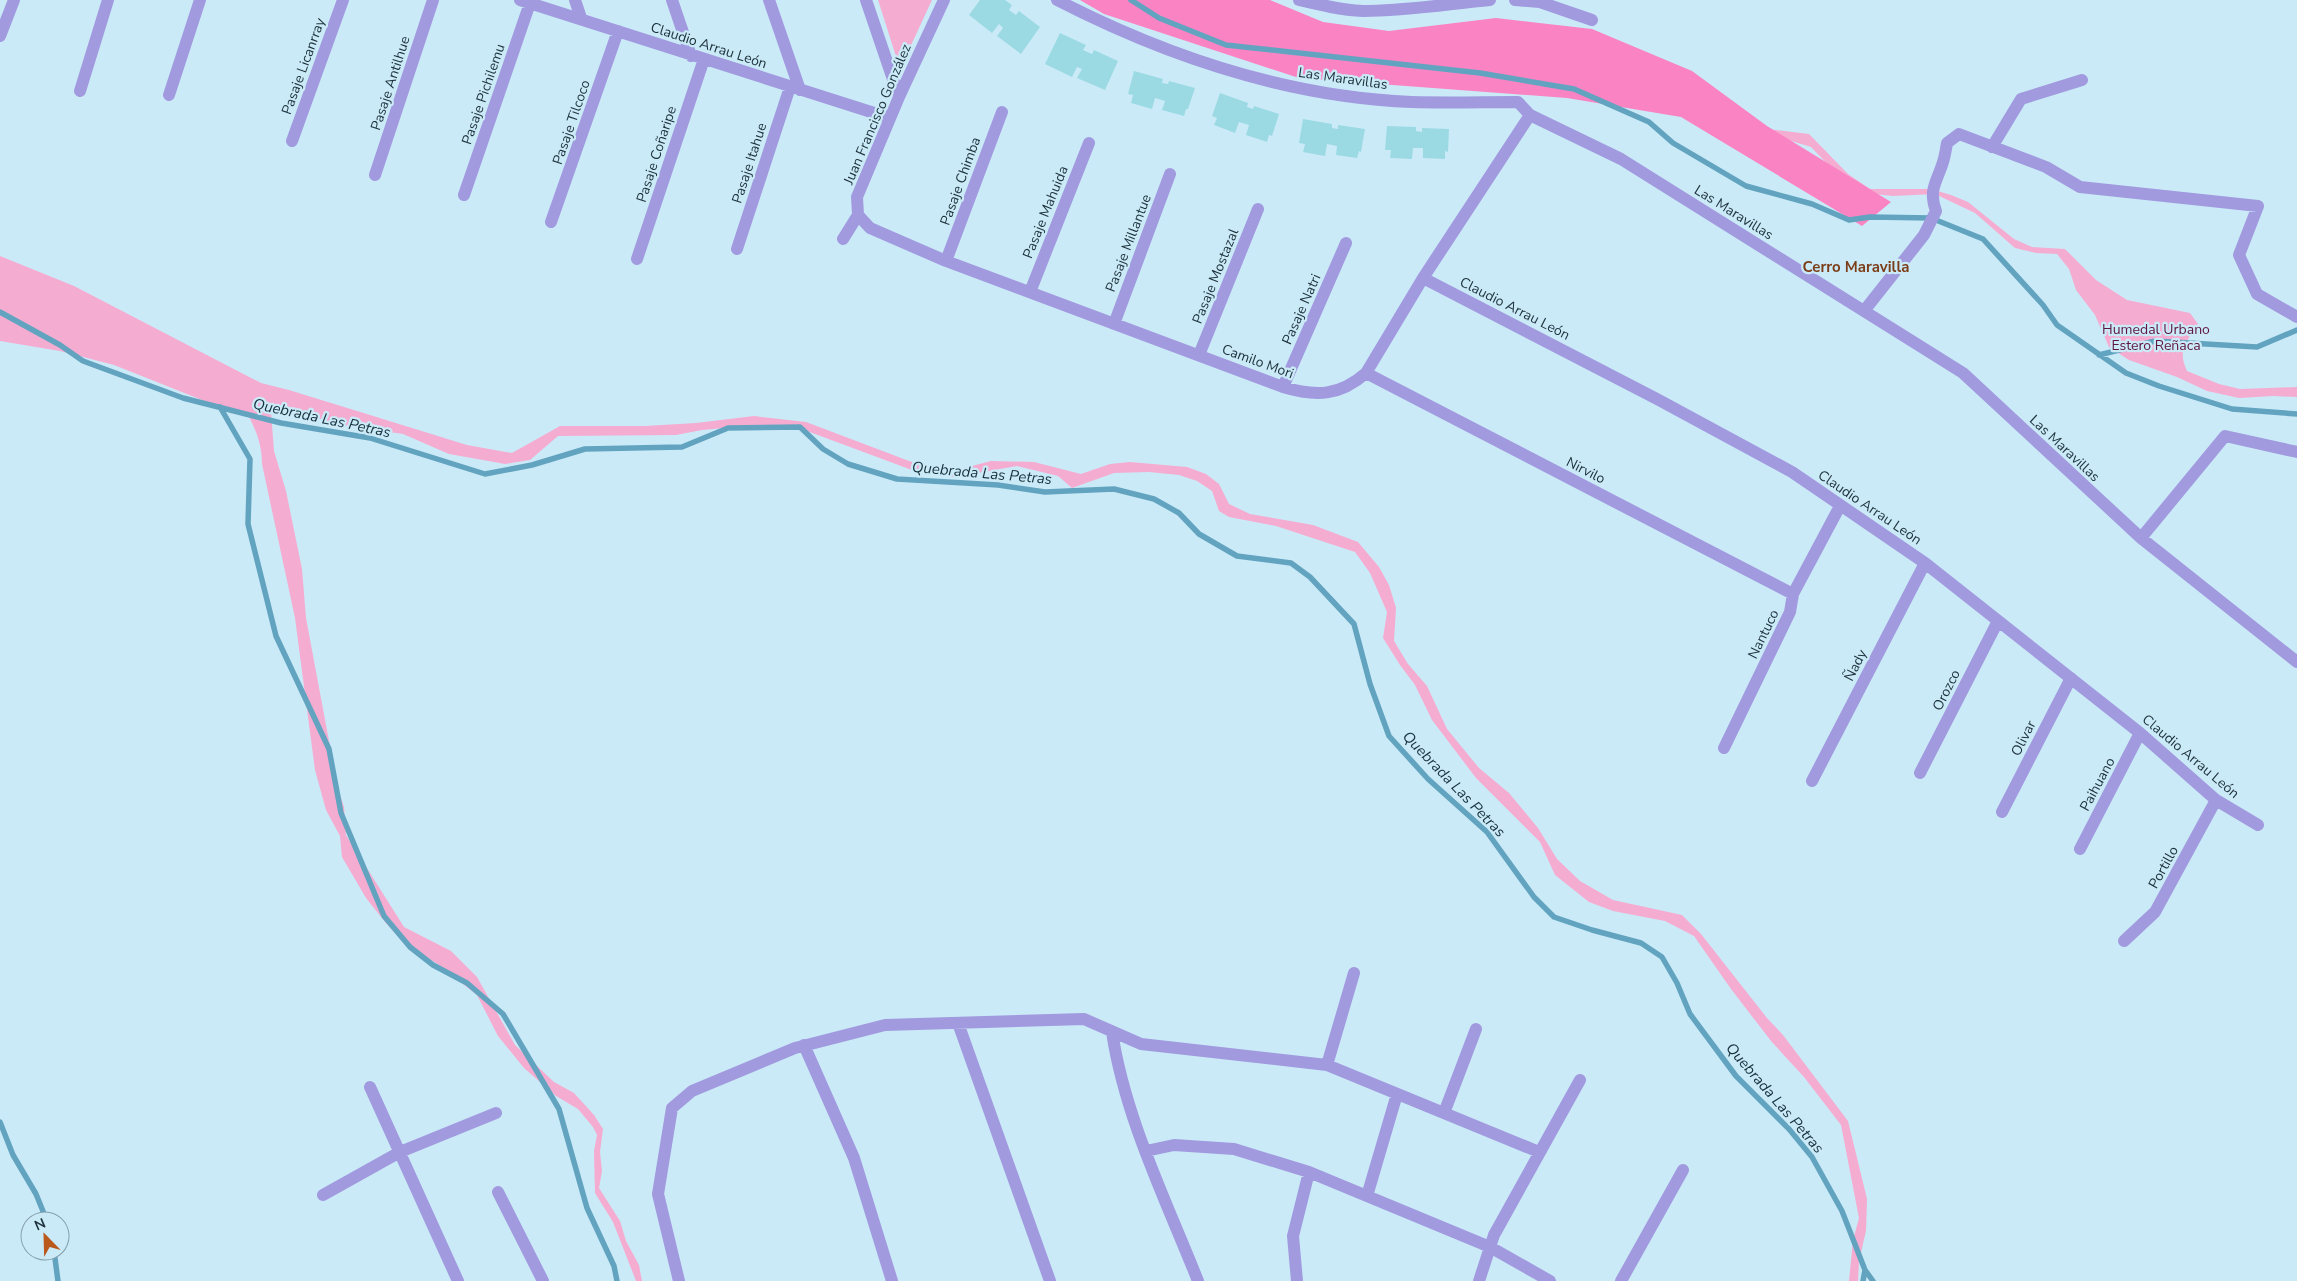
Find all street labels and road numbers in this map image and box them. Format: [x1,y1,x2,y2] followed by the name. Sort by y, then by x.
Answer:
[277,14,330,117] street label: Pasaje Licanrray
[648,18,770,73] street label: Claudio Arrau León
[366,34,415,133] street label: Pasaje Antilhue
[839,40,916,188] street label: Juan Francisco González
[457,41,510,147] street label: Pasaje Pichilemu
[1297,63,1389,94] street label: Las Maravillas
[548,77,595,167] street label: Pasaje Tilcoco
[632,103,681,205] street label: Pasaje Coñaripe
[728,120,771,206] street label: Pasaje Itahue
[936,134,985,228] street label: Pasaje Chimba
[1018,163,1073,261] street label: Pasaje Mahuida
[1691,181,1777,244] street label: Las Maravillas
[1101,191,1156,295] street label: Pasaje Millantue
[1188,225,1244,327] street label: Pasaje Mostazal
[1277,271,1325,348] street label: Pasaje Natri
[1456,272,1573,344] street label: Claudio Arrau León
[1219,340,1296,383] street label: Camilo Mori
[2025,411,2104,486] street label: Las Maravillas
[1563,453,1609,488] street label: Nirvilo
[1814,466,1925,549] street label: Claudio Arrau León
[1743,606,1784,662] street label: Nantuco
[1839,645,1872,684] street label: Ñady
[1928,666,1965,714] street label: Orozco
[2138,710,2243,803] street label: Claudio Arrau León
[2006,717,2040,759] street label: Olivar
[2075,754,2120,814] street label: Paihuano
[2144,842,2183,892] street label: Portillo

